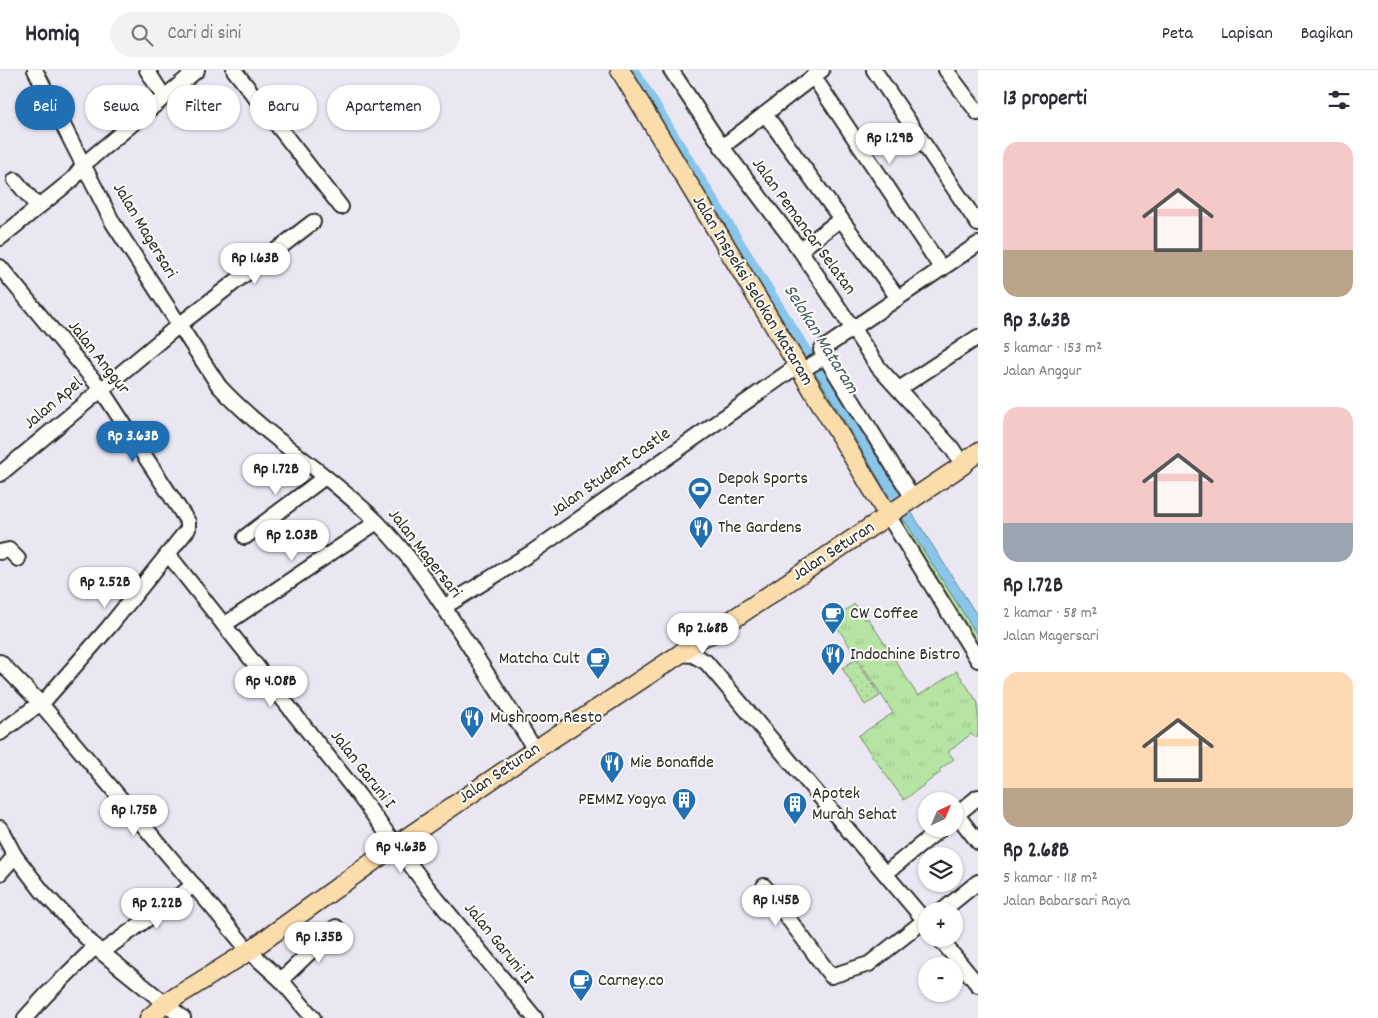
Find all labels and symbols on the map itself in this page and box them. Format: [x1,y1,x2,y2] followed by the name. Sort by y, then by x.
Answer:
[838,122,942,165] pin: Rp 1.29B
[745,153,861,301] street label: Jalan Pemancar Selatan
[106,178,182,284] street label: Jalan Magersari
[685,191,819,391] street label: Jalan Inspeksi Selokan Mataram
[203,242,307,285] pin: Rp 1.63B
[776,280,865,401] water label: Selokan Mataram
[61,315,135,401] street label: Jalan Anggur
[19,371,90,436] street label: Jalan Apel
[81,420,185,463] pin: Rp 3.63B
[546,422,676,524] street label: Jalan Student Castle
[224,454,328,496] pin: Rp 1.72B
[718,467,808,513] place label: Depok Sports Center
[687,476,713,510] sports icon: Depok Sports Center
[381,504,467,604] street label: Jalan Magersari
[688,515,714,549] restaurant icon: The Gardens
[718,516,802,541] place label: The Gardens
[788,516,880,588] street label: Jalan Seturan
[240,520,344,562] pin: Rp 2.03B
[53,566,157,609] pin: Rp 2.52B
[820,601,846,635] cafe icon: CW Coffee
[850,602,918,627] place label: CW Coffee
[651,612,755,655] pin: Rp 2.68B
[820,642,846,676] restaurant icon: Indochine Bistro
[850,643,960,668] place label: Indochine Bistro
[585,646,611,680] cafe icon: Matcha Cult
[499,647,580,672] place label: Matcha Cult
[219,666,323,708] pin: Rp 4.08B
[459,705,485,739] restaurant icon: Mushroom Resto
[490,706,602,731] place label: Mushroom Resto
[323,725,401,815] street label: Jalan Garuni I
[454,737,546,811] street label: Jalan Seturan
[599,750,625,784] restaurant icon: Mie Bonafide
[630,751,714,776] place label: Mie Bonafide
[812,782,897,828] place label: Apotek Murah Sehat
[671,787,697,821] building icon: PEMMZ Yogya
[578,788,667,813] place label: PEMMZ Yogya
[782,791,808,825] building icon: Apotek Murah Sehat
[918,792,962,838] north arrow
[82,794,186,837] pin: Rp 1.75B
[349,832,453,874] pin: Rp 4.63B
[724,884,828,927] pin: Rp 1.45B
[105,888,209,930] pin: Rp 2.22B
[457,898,539,991] street label: Jalan Garuni II
[267,922,371,964] pin: Rp 1.35B
[568,968,594,1002] cafe icon: Carney.co
[598,969,664,994] place label: Carney.co

